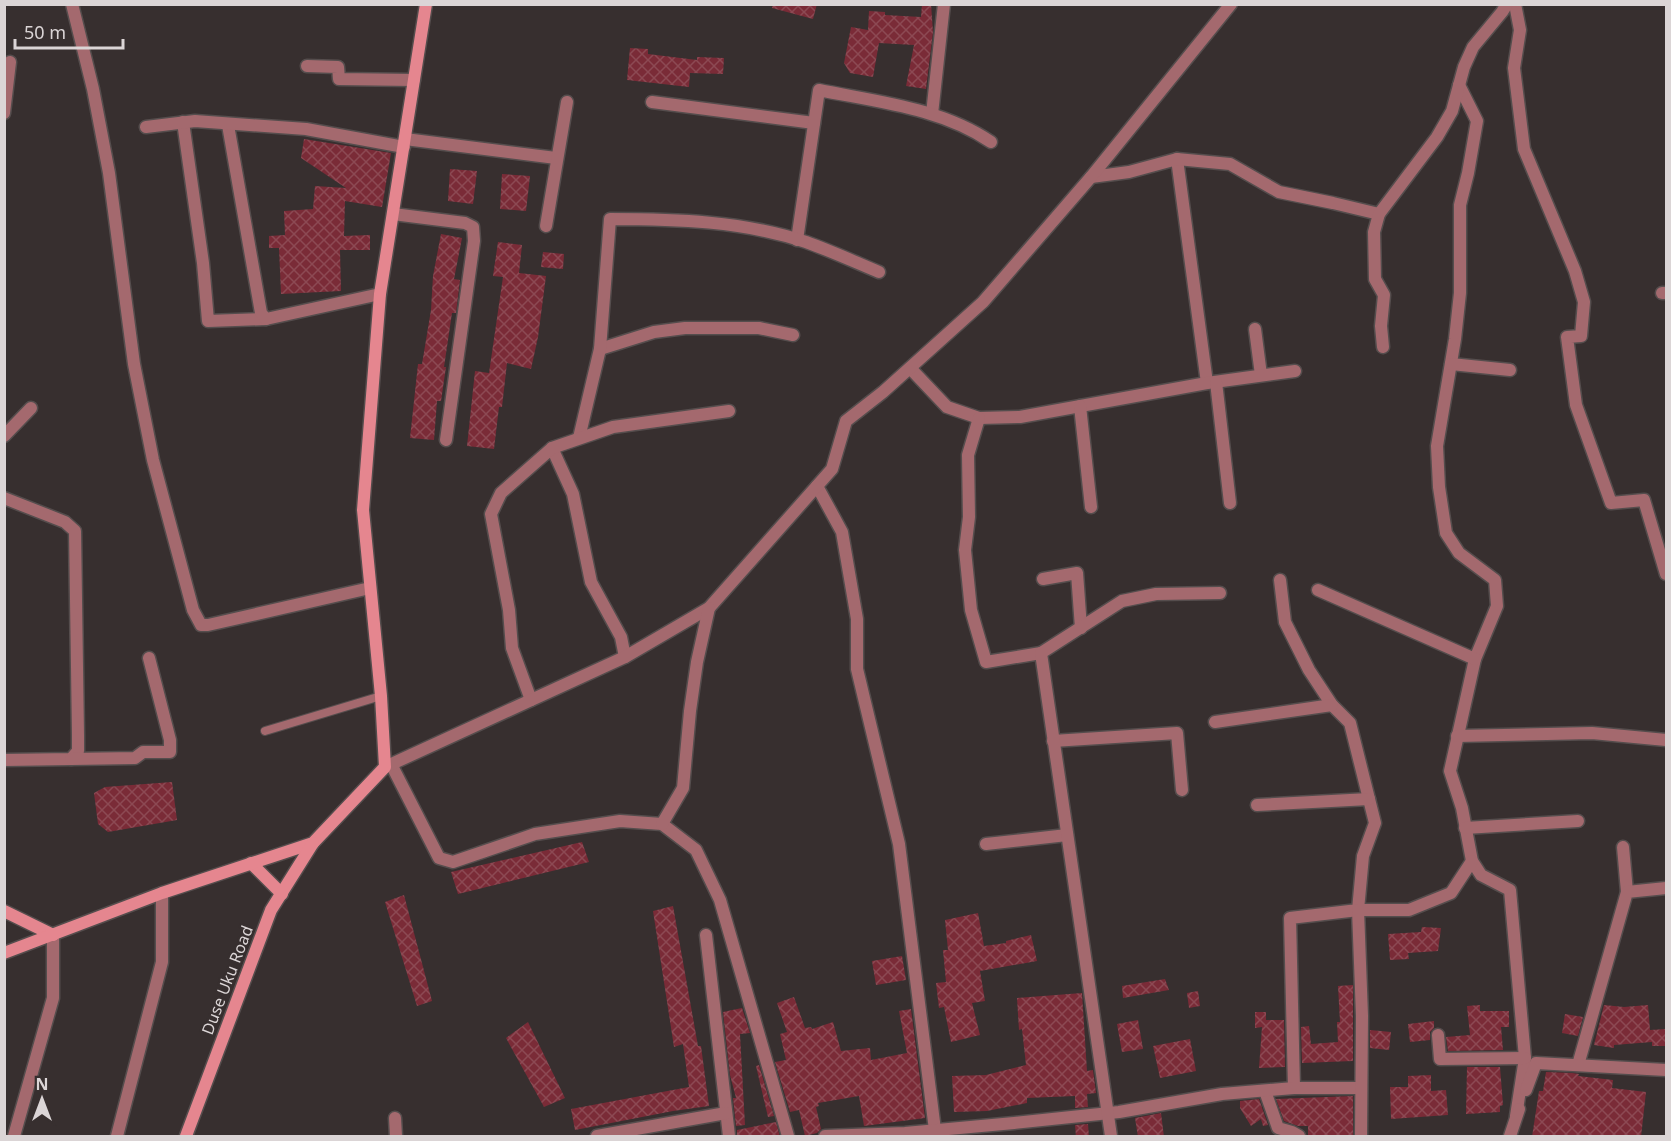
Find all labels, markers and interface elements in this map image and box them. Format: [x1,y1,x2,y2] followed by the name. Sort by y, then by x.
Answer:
[15,12,123,50] scale bar
[24,20,66,44] text: 50 m
[196,922,258,1038] street label: Duse Uku Road
[12,1069,72,1129] north arrow
[35,1073,49,1095] text: N

